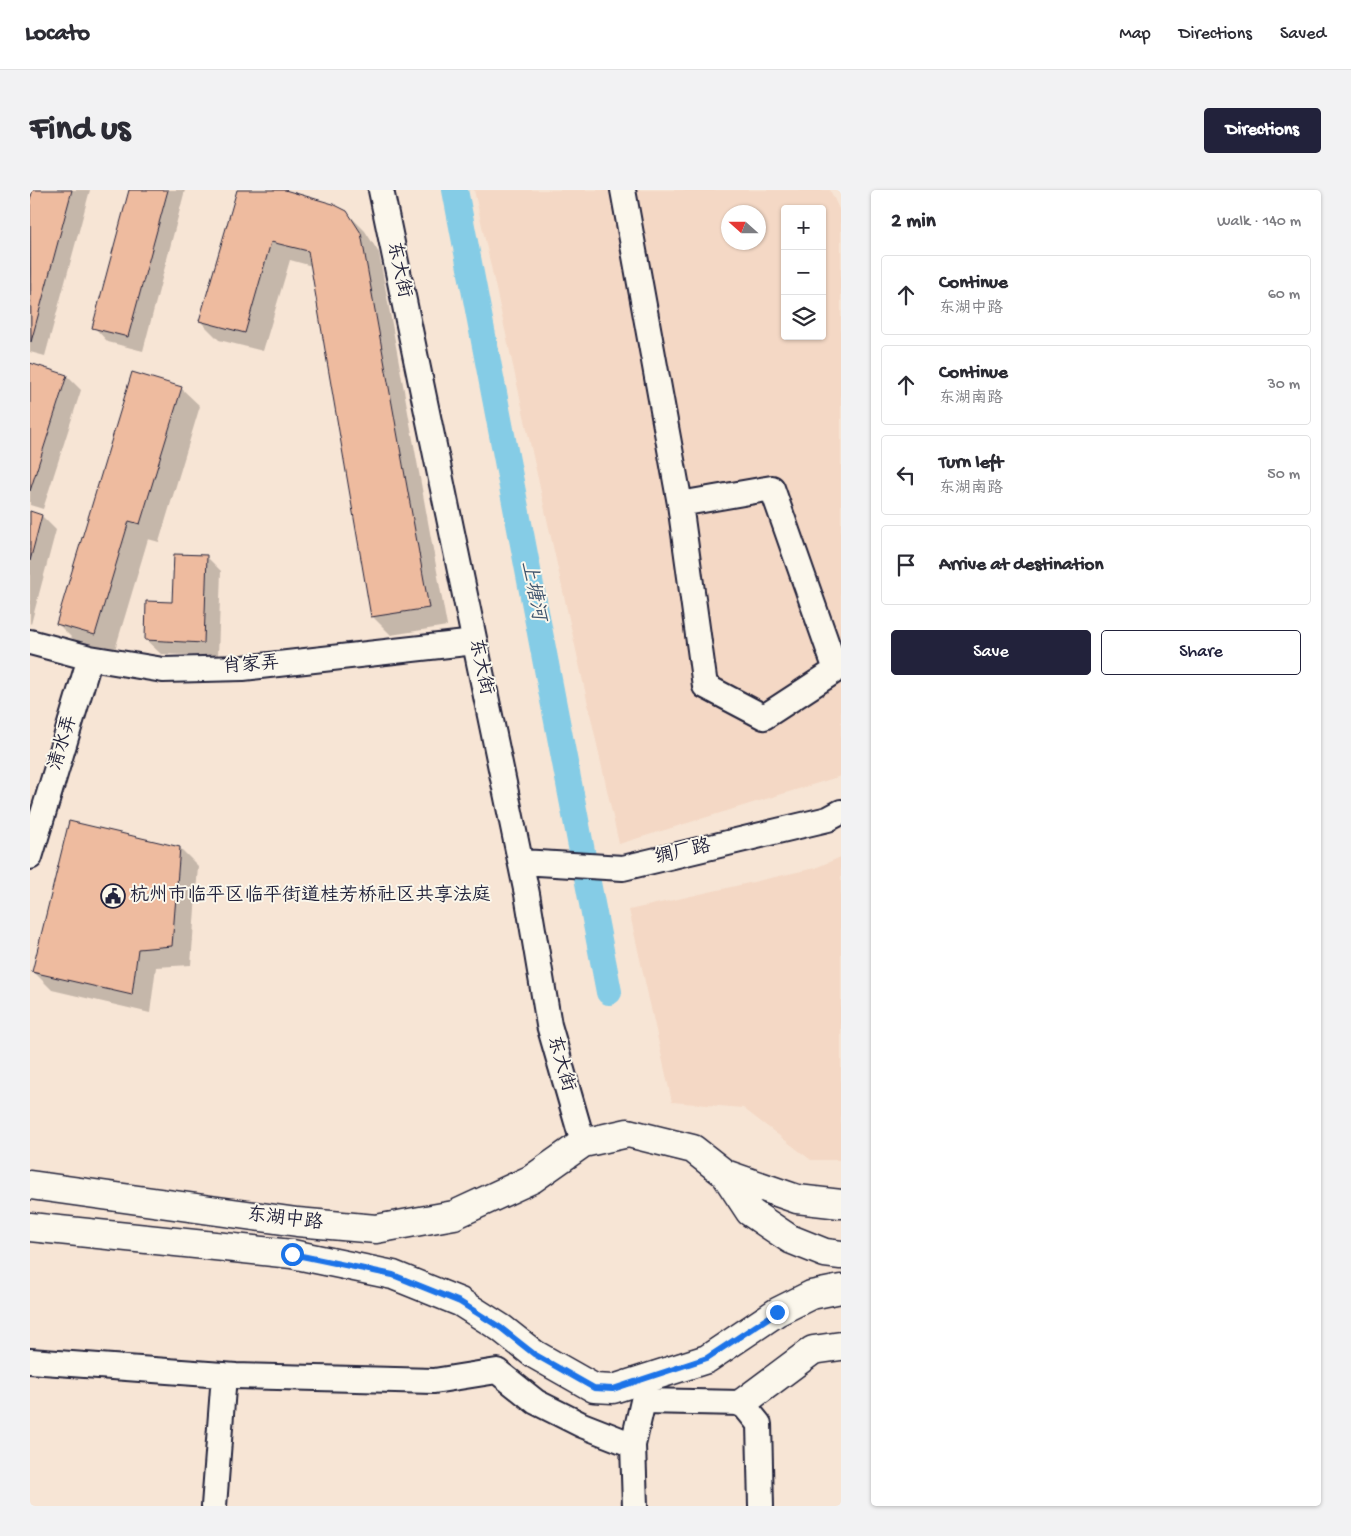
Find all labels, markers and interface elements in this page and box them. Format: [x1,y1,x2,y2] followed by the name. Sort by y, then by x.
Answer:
[25,20,90,49] text: Locato
[1119,24,1151,45] text: Map
[1179,24,1252,45] text: Directions
[1280,24,1326,45] text: Saved
[1204,108,1321,153] button: Directions
[30,110,130,151] text: Find us
[721,205,766,250] north arrow
[781,205,826,340] map controls
[781,205,826,250] button: +
[891,210,936,235] text: 2 min
[1217,213,1301,232] text: Walk · 140 m
[381,240,416,300] street label: 东大街
[781,250,826,295] button: −
[939,272,1008,295] text: Continue
[892,281,920,309] icon: ahead
[1268,286,1300,305] text: 60 m
[781,295,826,340] button: layers
[939,300,1003,319] text: 东湖中路
[939,362,1008,385] text: Continue
[892,371,920,399] icon: ahead
[1267,376,1300,395] text: 30 m
[939,390,1003,409] text: 东湖南路
[939,452,1003,475] text: Turn left
[892,461,920,489] icon: left
[1267,466,1300,485] text: 50 m
[939,480,1003,499] text: 东湖南路
[892,551,920,579] icon: arrive
[939,554,1103,577] text: Arrive at destination
[515,559,552,626] water label: 上塘河
[891,630,1091,675] button: Save
[1101,630,1301,675] button: Share
[463,637,498,697] street label: 东大街
[222,652,280,679] street label: 肖家弄
[44,712,83,774] street label: 清水弄
[652,834,713,871] street label: 绸厂路
[100,883,126,909] public building icon: 杭州市临平区临平街道桂芳桥社区共享法庭
[130,884,491,908] place label: 杭州市临平区临平街道桂芳桥社区共享法庭
[541,1033,580,1095] street label: 东大街
[246,1203,324,1236] street label: 东湖中路
[281,1243,304,1266] route start
[766,1301,789,1324] route end

